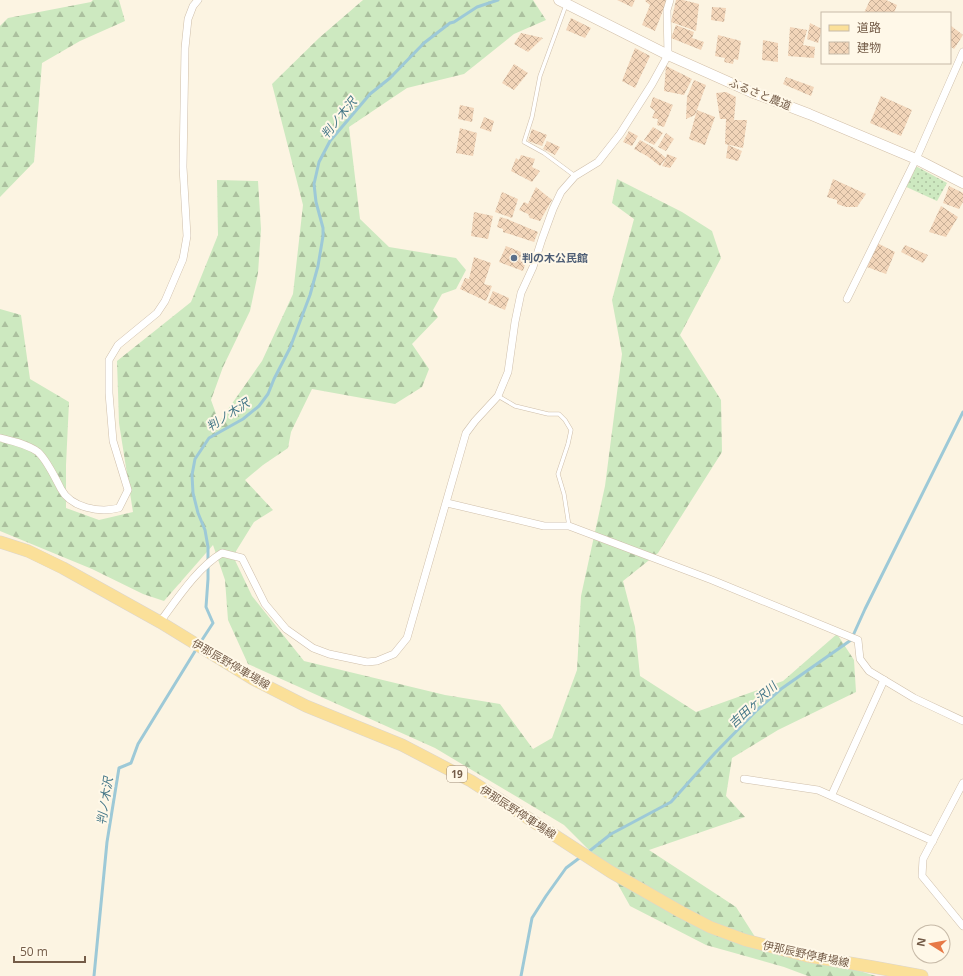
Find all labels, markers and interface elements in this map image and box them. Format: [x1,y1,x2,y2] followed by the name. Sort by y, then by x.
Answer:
[821,12,951,64] legend
[857,19,881,36] text: 道路
[857,39,881,56] text: 建物
[727,74,794,113] street label: ふるさと農道
[317,92,362,142] water label: 判ノ木沢
[522,250,588,265] place label: 判の木公民館
[509,253,519,263] marker: 判の木公民館
[203,393,254,435] water label: 判ノ木沢
[189,635,273,692] street label: 伊那辰野停車場線
[725,677,782,731] water label: 吉田ヶ沢川
[447,766,467,782] road number: 19
[92,774,117,826] water label: 判ノ木沢
[477,781,559,842] street label: 伊那辰野停車場線
[911,924,951,964] north arrow
[912,936,929,948] text: N
[762,937,851,970] street label: 伊那辰野停車場線
[14,938,85,964] scale bar
[20,943,48,960] text: 50 m

